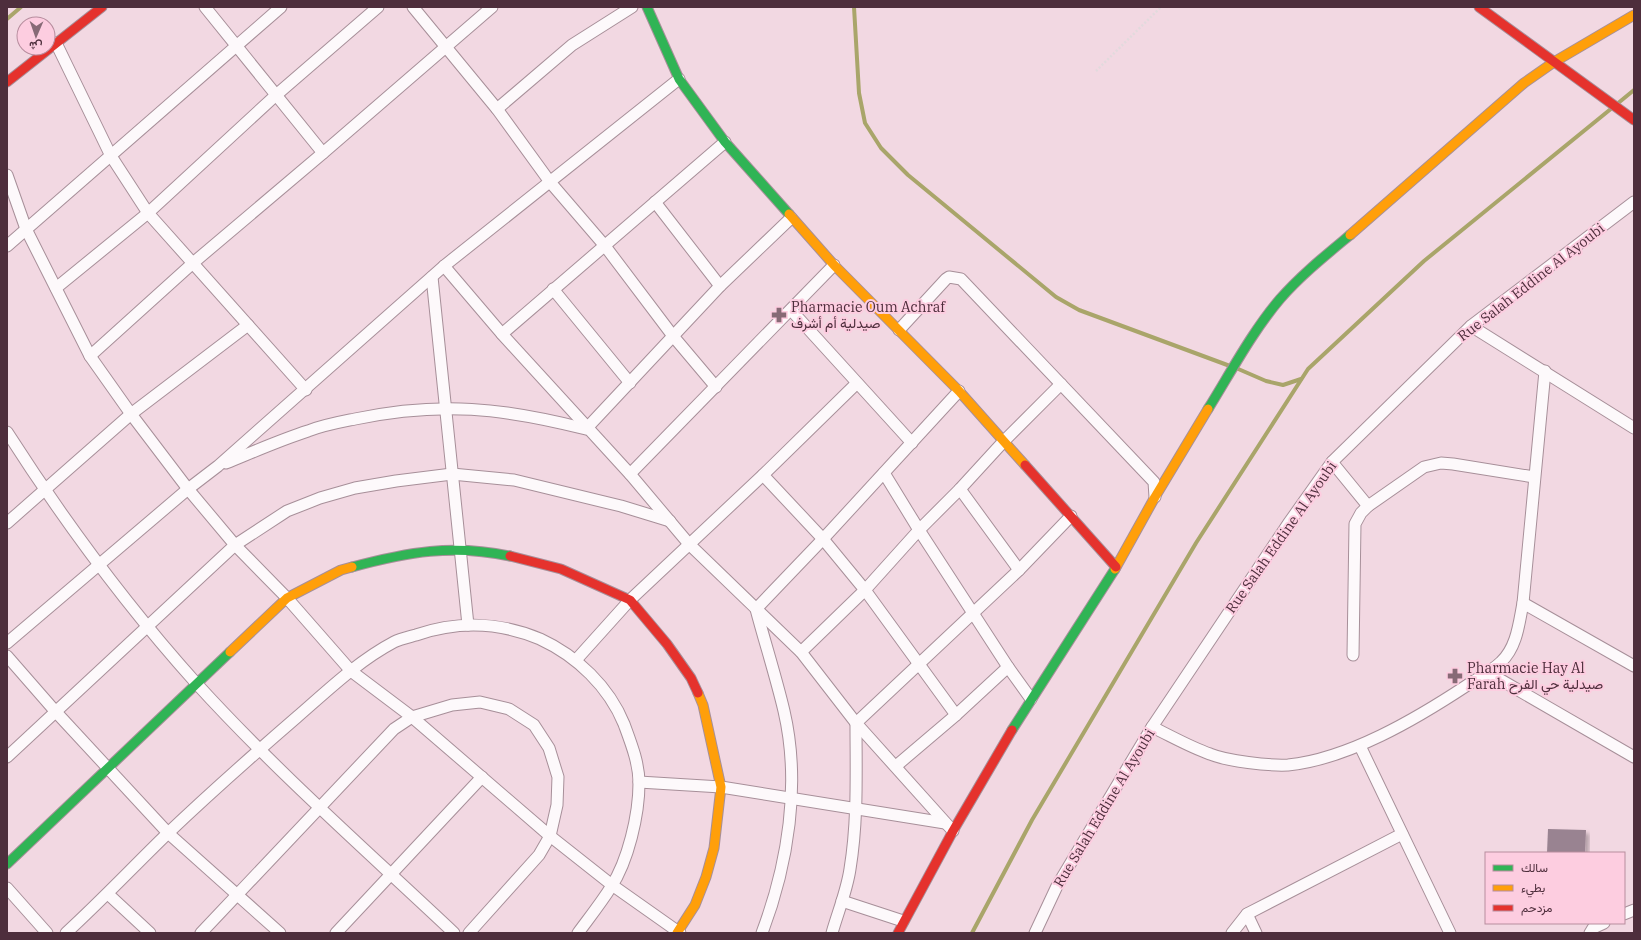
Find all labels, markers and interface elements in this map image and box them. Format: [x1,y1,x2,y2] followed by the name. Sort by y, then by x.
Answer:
[16,16,56,56] north arrow
[29,39,43,53] text: ش
[1454,219,1608,345] street label: Rue Salah Eddine Al Ayoubi
[791,298,946,332] place label: Pharmacie Oum Achraf صيدلية أم أشرف
[770,306,788,324] pharmacy icon: Pharmacie Oum Achraf صيدلية أم أشرف
[1222,458,1340,616] street label: Rue Salah Eddine Al Ayoubi
[1467,659,1604,696] place label: Pharmacie Hay Al Farah صيدلية حي الفرح
[1446,667,1464,685] pharmacy icon: Pharmacie Hay Al Farah صيدلية حي الفرح
[1050,726,1158,890] street label: Rue Salah Eddine Al Ayoubi
[1485,852,1625,924] legend
[1521,860,1548,875] text: سالك
[1521,880,1545,898] text: بطيء
[1521,900,1552,916] text: مزدحم

